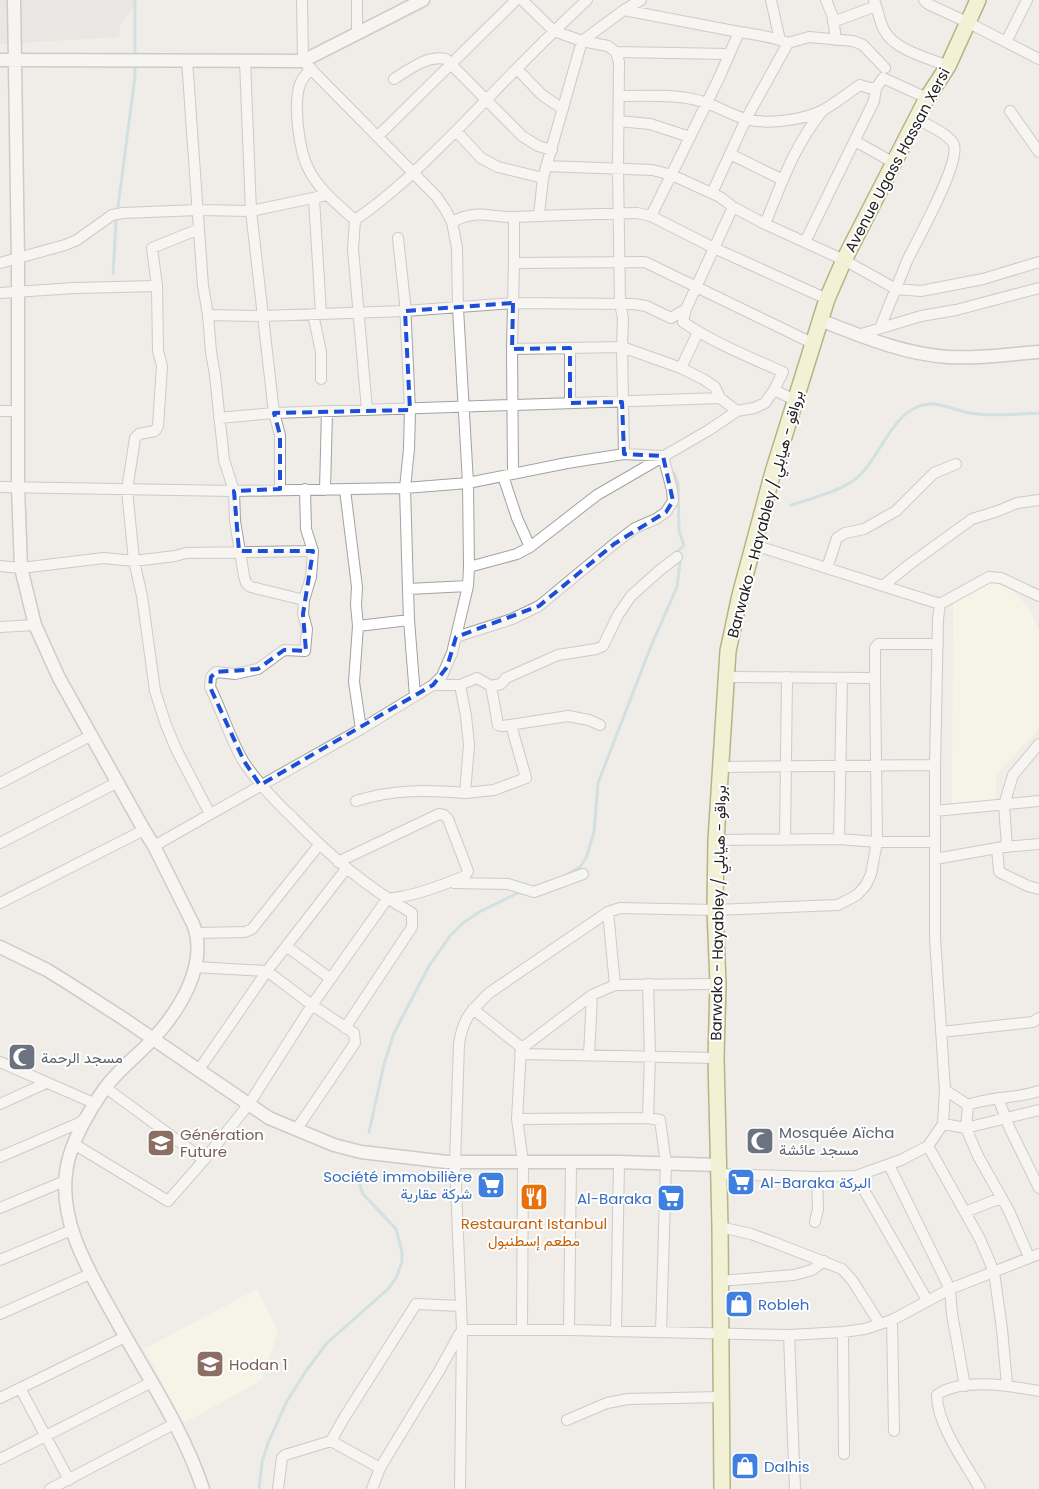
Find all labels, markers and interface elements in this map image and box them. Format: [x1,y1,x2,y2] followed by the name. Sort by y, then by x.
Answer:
[839,64,955,256] street label: Avenue Ugass Hassan Xersi
[722,388,811,641] street label: Barwako - Hayabley / برواقو - هيابلي
[705,785,734,1041] street label: Barwako - Hayabley / برواقو - هيابلي
[7,1042,37,1072] mosque icon: مسجد الرحمة
[41,1047,123,1068] place label: مسجد الرحمة
[779,1122,894,1160] place label: Mosquée Aïcha مسجد عائشة
[180,1124,264,1162] place label: Génération Future
[745,1126,775,1156] mosque icon: Mosquée Aïcha مسجد عائشة
[146,1128,176,1158] school or university icon: Génération Future
[323,1166,472,1204] place label: Société immobilière شركة عقارية
[726,1167,756,1197] supermarket icon: Al-Baraka البركة
[476,1170,506,1200] supermarket icon: Société immobilière شركة عقارية
[760,1172,871,1193] place label: Al-Baraka البركة
[519,1182,549,1212] restaurant icon: Restaurant Istanbul مطعم إسطنبول
[656,1183,686,1213] supermarket icon: Al-Baraka
[577,1188,652,1209] place label: Al-Baraka
[461,1213,607,1251] place label: Restaurant Istanbul مطعم إسطنبول
[724,1289,754,1319] shop icon: Robleh
[758,1294,809,1315] place label: Robleh
[195,1349,225,1379] school or university icon: Hodan 1
[229,1354,288,1375] place label: Hodan 1
[730,1451,760,1481] shop icon: Dalhis
[764,1456,810,1477] place label: Dalhis

